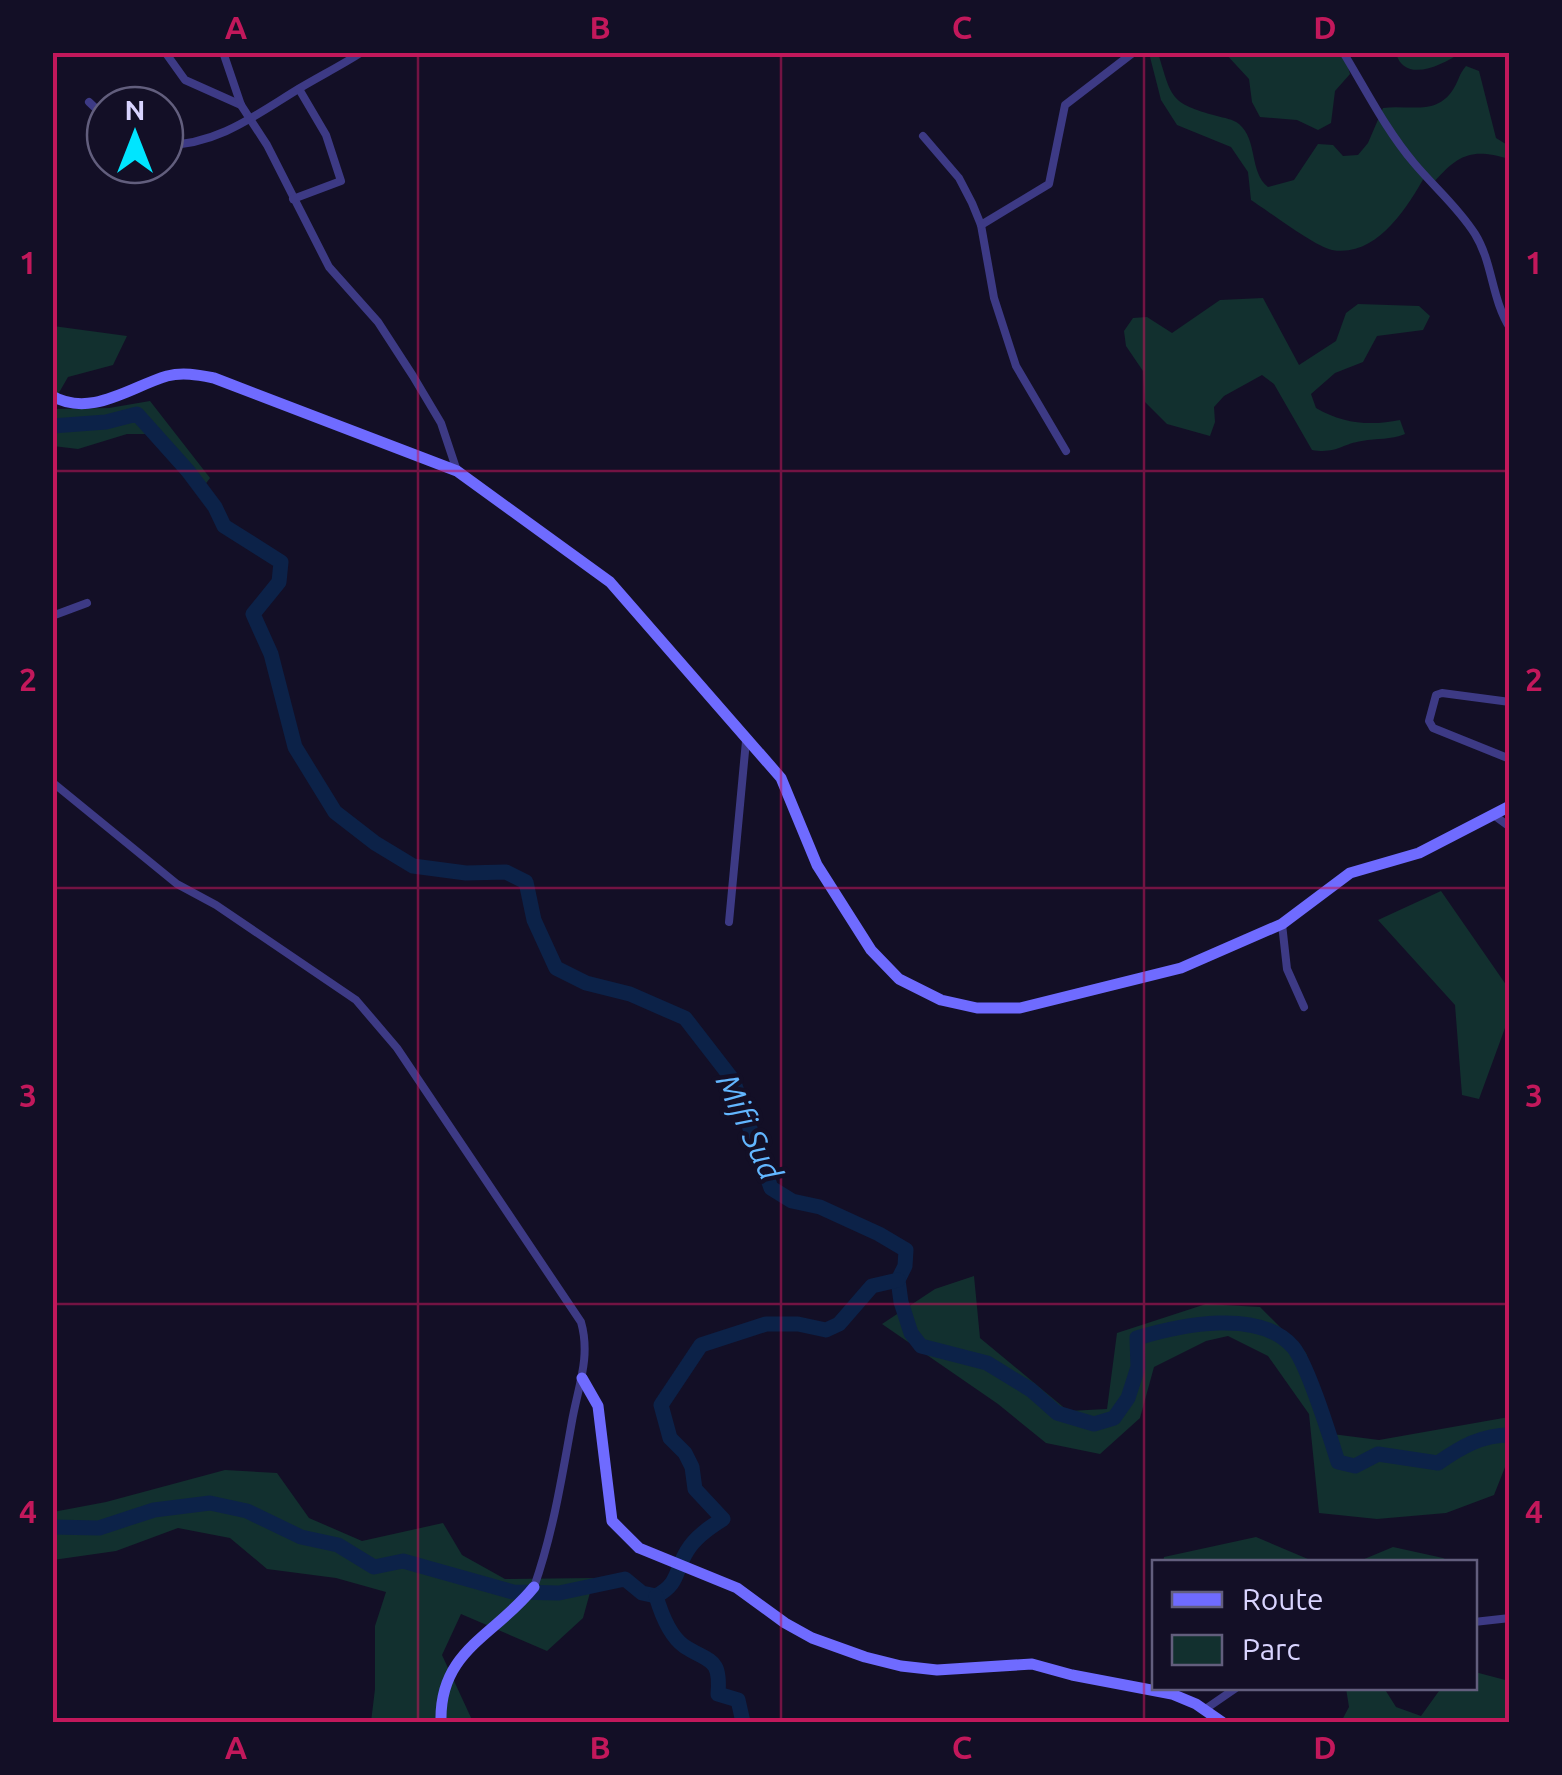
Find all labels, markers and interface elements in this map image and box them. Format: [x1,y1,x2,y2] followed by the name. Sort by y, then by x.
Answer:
[225,9,248,45] text: A
[589,9,611,45] text: B
[952,9,972,45] text: C
[1313,9,1337,45] text: D
[85,85,185,185] north arrow
[125,94,145,125] text: N
[19,244,37,280] text: 1
[1525,244,1543,280] text: 1
[19,661,37,697] text: 2
[1525,661,1543,697] text: 2
[709,1068,791,1187] water label: Mifi Sud
[19,1077,37,1113] text: 3
[1525,1077,1543,1113] text: 3
[19,1493,37,1529] text: 4
[1525,1493,1543,1529] text: 4
[1152,1560,1477,1690] legend
[1242,1582,1324,1616] text: Route
[1242,1632,1300,1666] text: Parc
[225,1729,248,1765] text: A
[589,1729,611,1765] text: B
[952,1729,972,1765] text: C
[1313,1729,1337,1765] text: D

